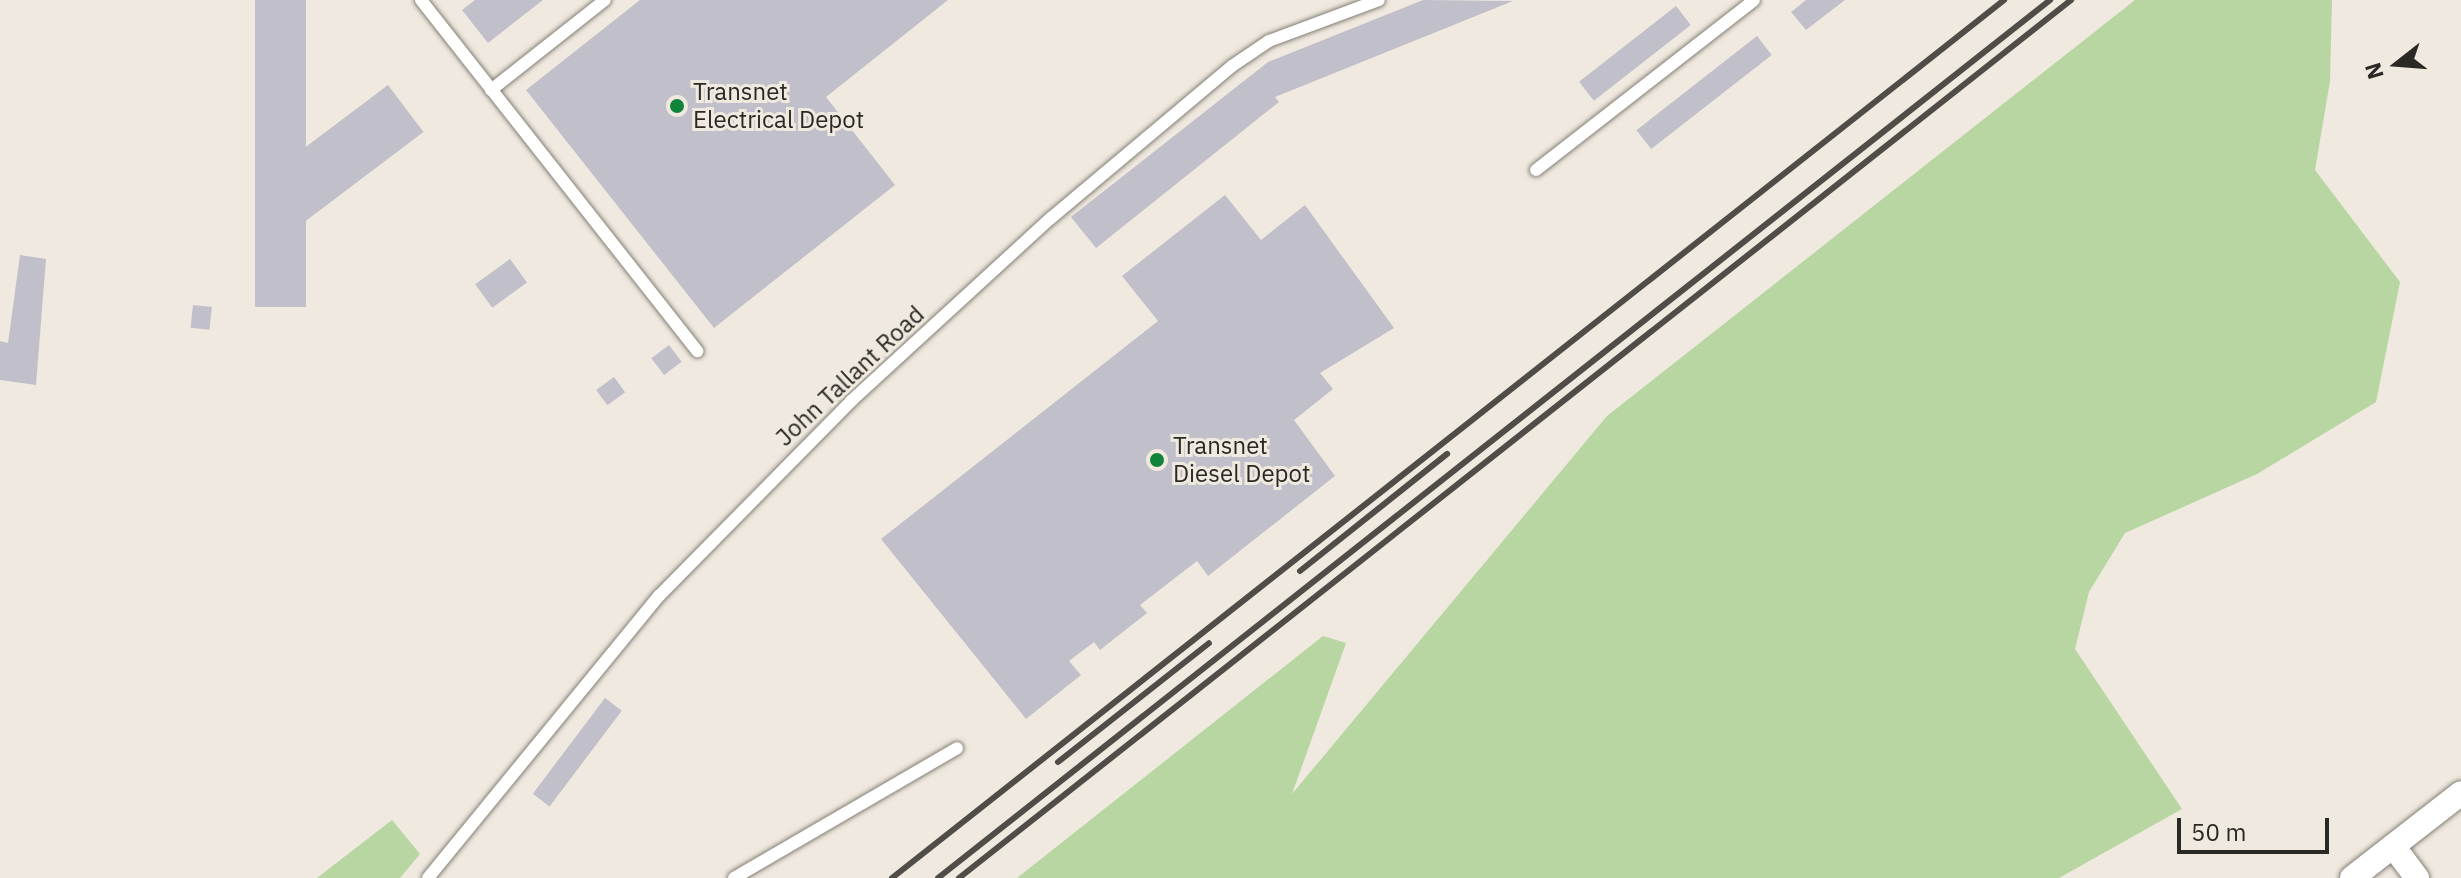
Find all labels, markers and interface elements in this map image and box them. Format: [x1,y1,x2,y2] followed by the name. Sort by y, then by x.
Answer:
[2357,24,2437,104] north arrow
[2357,59,2390,83] text: N
[693,78,864,134] place label: Transnet Electrical Depot
[668,97,686,115] marker: Transnet Electrical Depot
[770,300,930,452] street label: John Tallant Road
[1173,432,1310,488] place label: Transnet Diesel Depot
[1148,451,1166,469] marker: Transnet Diesel Depot
[2181,802,2333,852] scale bar
[2191,816,2246,848] text: 50 m

